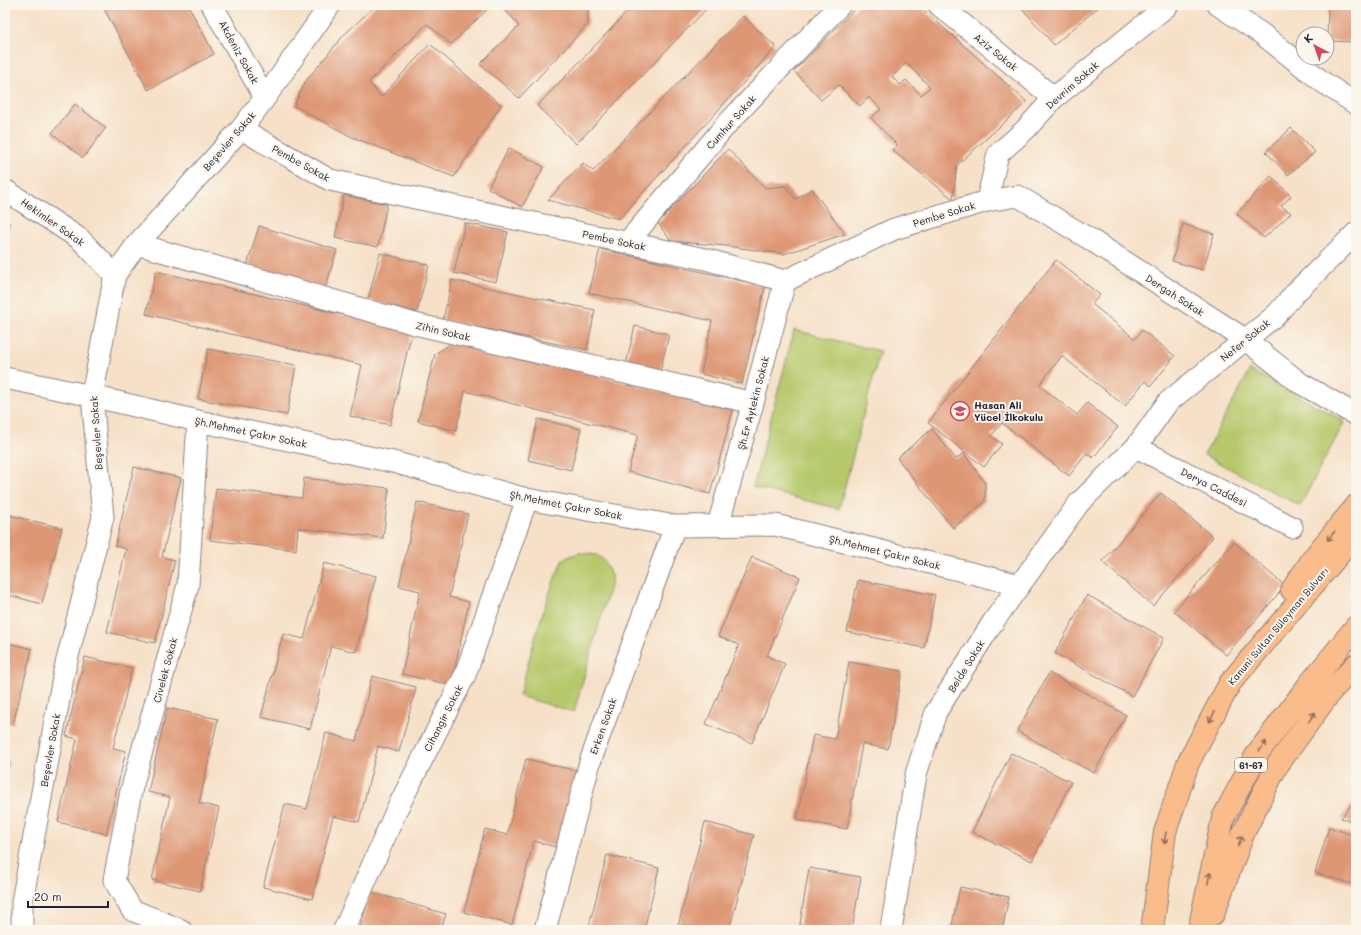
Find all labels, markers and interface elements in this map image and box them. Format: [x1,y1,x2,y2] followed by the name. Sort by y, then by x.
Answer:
[216,18,262,86] street label: Akdeniz Sokak
[1295,26,1335,66] north arrow
[971,30,1021,74] street label: Aziz Sokak
[1300,30,1316,46] text: K
[1042,58,1102,112] street label: Devrim Sokak
[703,92,759,152] street label: Cumhur Sokak
[199,108,259,174] street label: Beşevler Sokak
[269,141,333,185] street label: Pembe Sokak
[18,195,88,249] street label: Hekimler Sokak
[911,198,977,230] street label: Pembe Sokak
[581,226,647,254] street label: Pembe Sokak
[1143,271,1207,319] street label: Dergah Sokak
[1217,316,1273,364] street label: Nefer Sokak
[414,318,472,344] street label: Zihin Sokak
[734,355,772,451] street label: Şh.Er Aytekin Sokak
[86,395,106,471] street label: Beşevler Sokak
[974,398,1044,424] place label: Hasan Ali Yücel İlkokulu
[949,400,971,422] school or university icon: Hasan Ali Yücel İlkokulu
[194,413,308,451] street label: Şh.Mehmet Çakır Sokak
[1178,464,1250,510] street label: Derya Caddesi
[509,487,623,523] street label: Şh.Mehmet Çakır Sokak
[828,531,942,573] street label: Şh.Mehmet Çakır Sokak
[1327,531,1336,541] one-way arrow
[1224,564,1332,688] street label: Kanuni Sultan Süleyman Bulvarı
[150,636,180,704] street label: Civelek Sokak
[944,637,988,695] street label: Belde Sokak
[420,682,466,754] street label: Cihangir Sokak
[586,696,620,756] street label: Erken Sokak
[1207,711,1215,723] one-way arrow
[37,712,63,788] street label: Beşevler Sokak
[1308,712,1317,723] one-way arrow
[1258,741,1267,752] one-way arrow
[1235,758,1267,772] road number: 61-67
[1161,831,1169,844] one-way arrow
[1237,835,1245,847] one-way arrow
[1206,872,1214,885] one-way arrow
[28,883,108,909] scale bar
[34,888,62,904] text: 20 m

